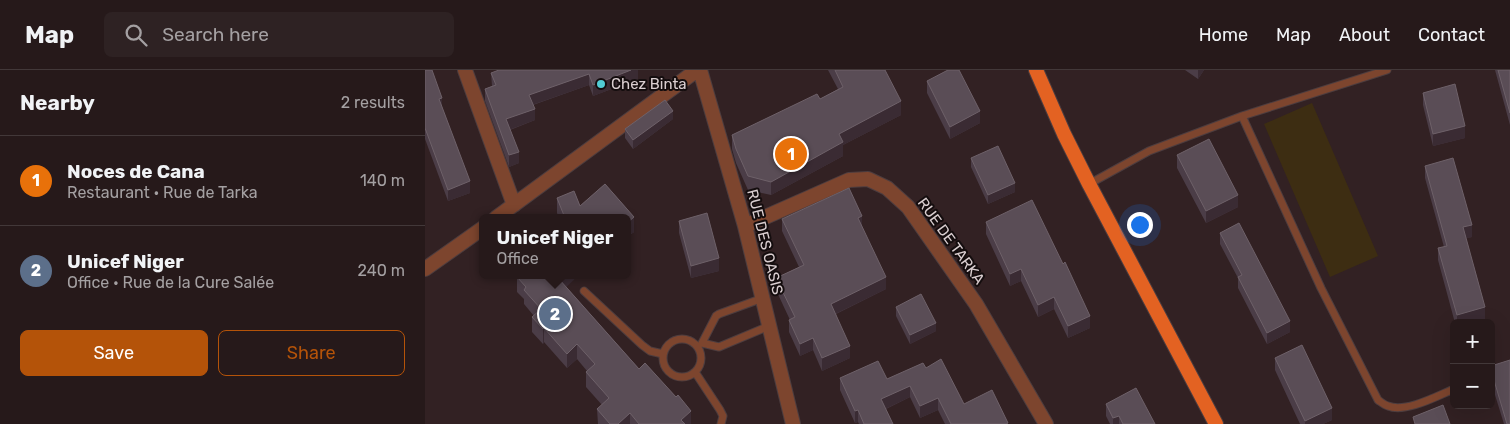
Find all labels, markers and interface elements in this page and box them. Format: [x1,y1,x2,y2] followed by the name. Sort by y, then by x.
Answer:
[104,12,454,57] search box
[25,21,74,49] text: Map
[122,21,150,49] icon: search
[162,23,269,46] text: Search here
[1199,24,1248,46] text: Home
[1276,24,1311,46] text: Map
[1339,24,1390,46] text: About
[1418,24,1485,46] text: Contact
[611,75,687,93] place label: Chez Binta
[595,78,607,90] marker: Chez Binta
[20,90,95,115] text: Nearby
[341,93,405,112] text: 2 results
[775,135,807,173] pin: 1
[67,160,205,183] text: Noces de Cana
[32,171,40,190] text: 1
[360,171,405,190] text: 140 m
[67,183,258,202] text: Restaurant · Rue de Tarka
[743,187,787,297] street label: RUE DES OASIS
[914,194,988,288] street label: RUE DE TARKA
[1127,212,1153,238] your location
[479,214,631,279] popup
[497,226,613,249] text: Unicef Niger
[497,249,539,268] text: Office
[67,250,184,273] text: Unicef Niger
[31,261,41,280] text: 2
[358,261,405,280] text: 240 m
[67,273,274,292] text: Office · Rue de la Cure Salée
[539,295,571,333] pin: 2
[1450,319,1495,409] map controls
[1450,319,1495,364] button: +
[20,330,208,376] button: Save
[218,330,405,376] button: Share
[1450,364,1495,409] button: −

